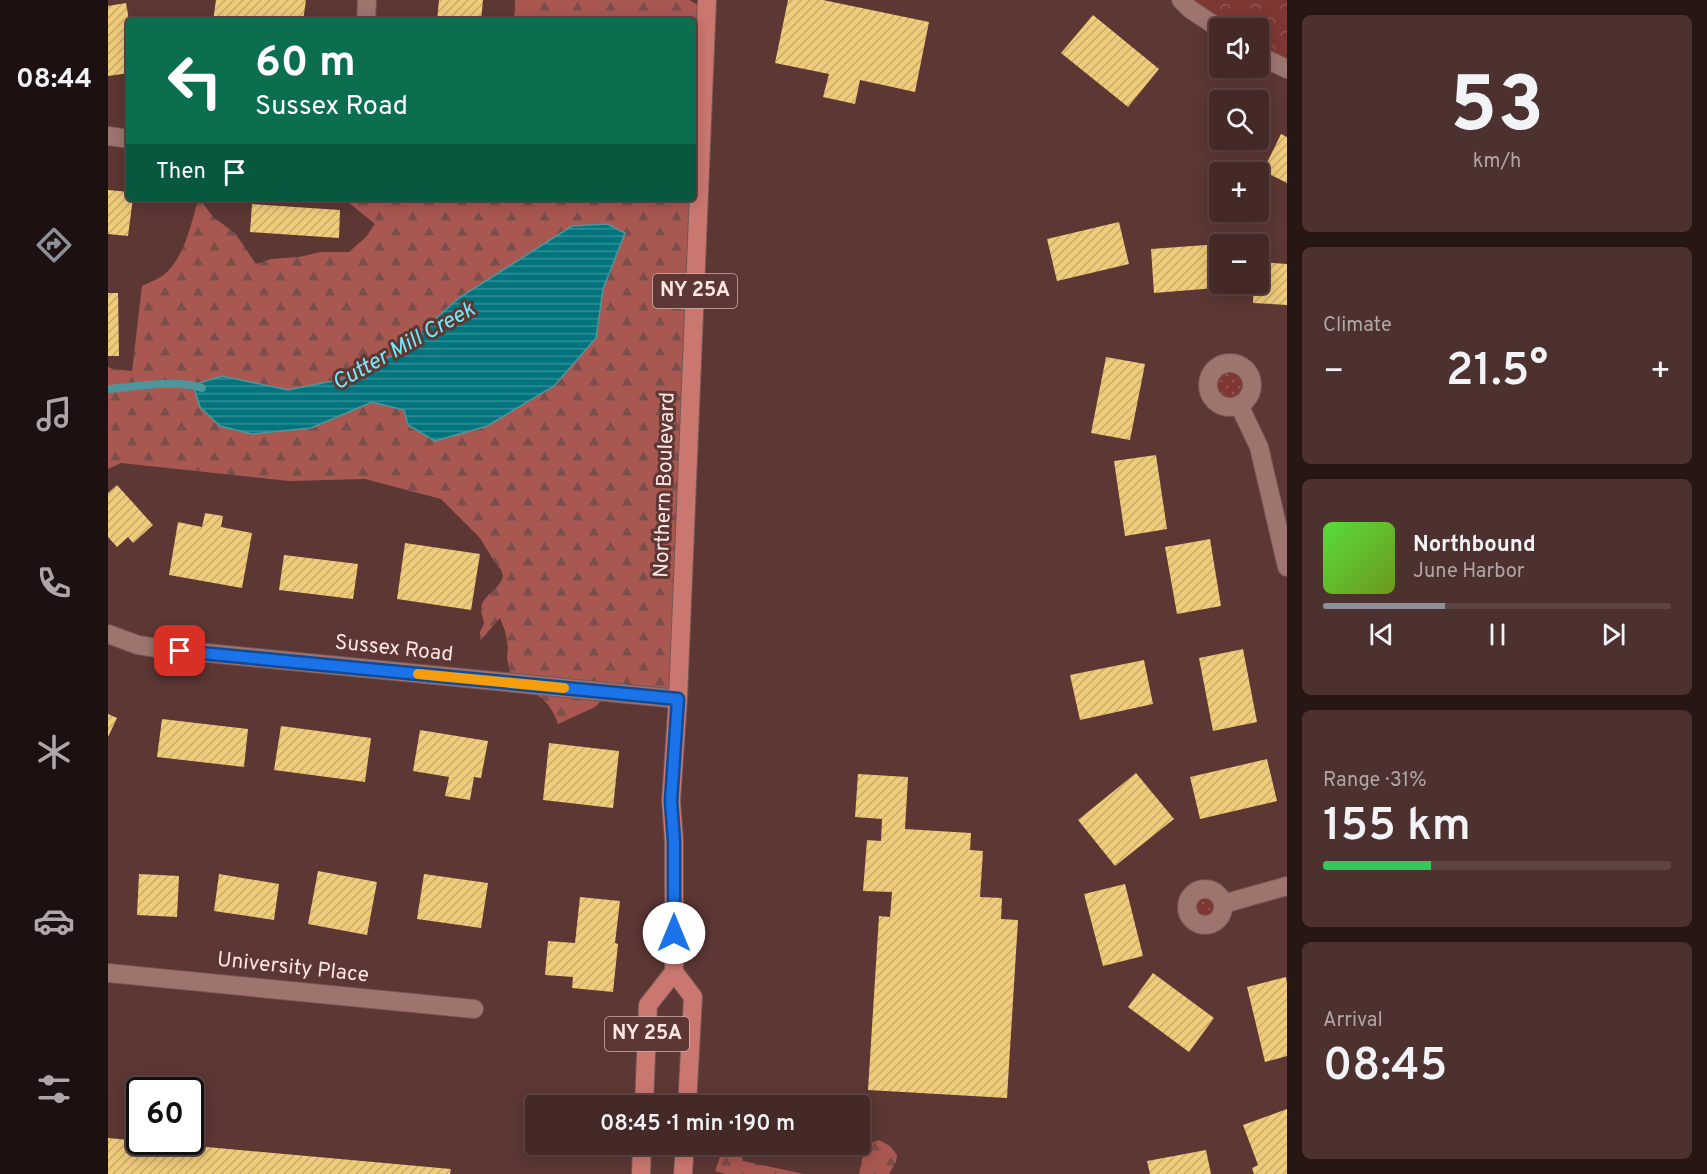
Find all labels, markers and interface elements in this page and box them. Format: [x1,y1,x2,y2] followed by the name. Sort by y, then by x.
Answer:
[1209,18,1269,294] map controls
[1209,18,1269,78] button: sound
[255,38,356,91] text: 60 m
[156,42,234,120] icon: left
[1450,60,1544,159] text: 53
[16,63,92,97] text: 08:44
[255,90,408,124] text: Sussex Road
[1209,90,1269,150] button: search
[1473,149,1521,175] text: km/h
[218,156,251,189] icon: arrive
[156,159,206,186] text: Then
[1209,162,1269,222] button: +
[33,224,75,266] icon: directions
[1209,234,1269,294] button: −
[653,274,737,308] road number: NY 25A
[328,296,481,397] water label: Cutter Mill Creek
[1323,313,1392,339] text: Climate
[1446,344,1548,401] text: 21.5°
[1323,352,1344,394] text: −
[1650,352,1671,394] text: +
[648,392,682,578] street label: Northern Boulevard
[33,393,75,435] icon: music
[1413,532,1536,559] text: Northbound
[1413,559,1525,585] text: June Harbor
[33,562,75,604] icon: phone
[1365,618,1398,651] icon: previous
[1481,618,1514,651] icon: pause
[1597,618,1630,651] icon: next
[154,625,205,676] pin
[333,629,455,669] street label: Sussex Road
[163,634,196,667] icon: arrive
[33,731,75,773] icon: climate
[1323,768,1427,794] text: Range · 31%
[1323,799,1471,856] text: 155 km
[33,900,75,942] icon: car
[642,901,706,965] position arrow
[216,947,370,989] street label: University Place
[1323,1008,1383,1034] text: Arrival
[605,1017,689,1051] road number: NY 25A
[1323,1039,1447,1096] text: 08:45
[33,1068,75,1110] icon: filters
[126,1077,204,1155] speed limit sign: 60
[600,1111,795,1138] text: 08:45 · 1 min · 190 m

